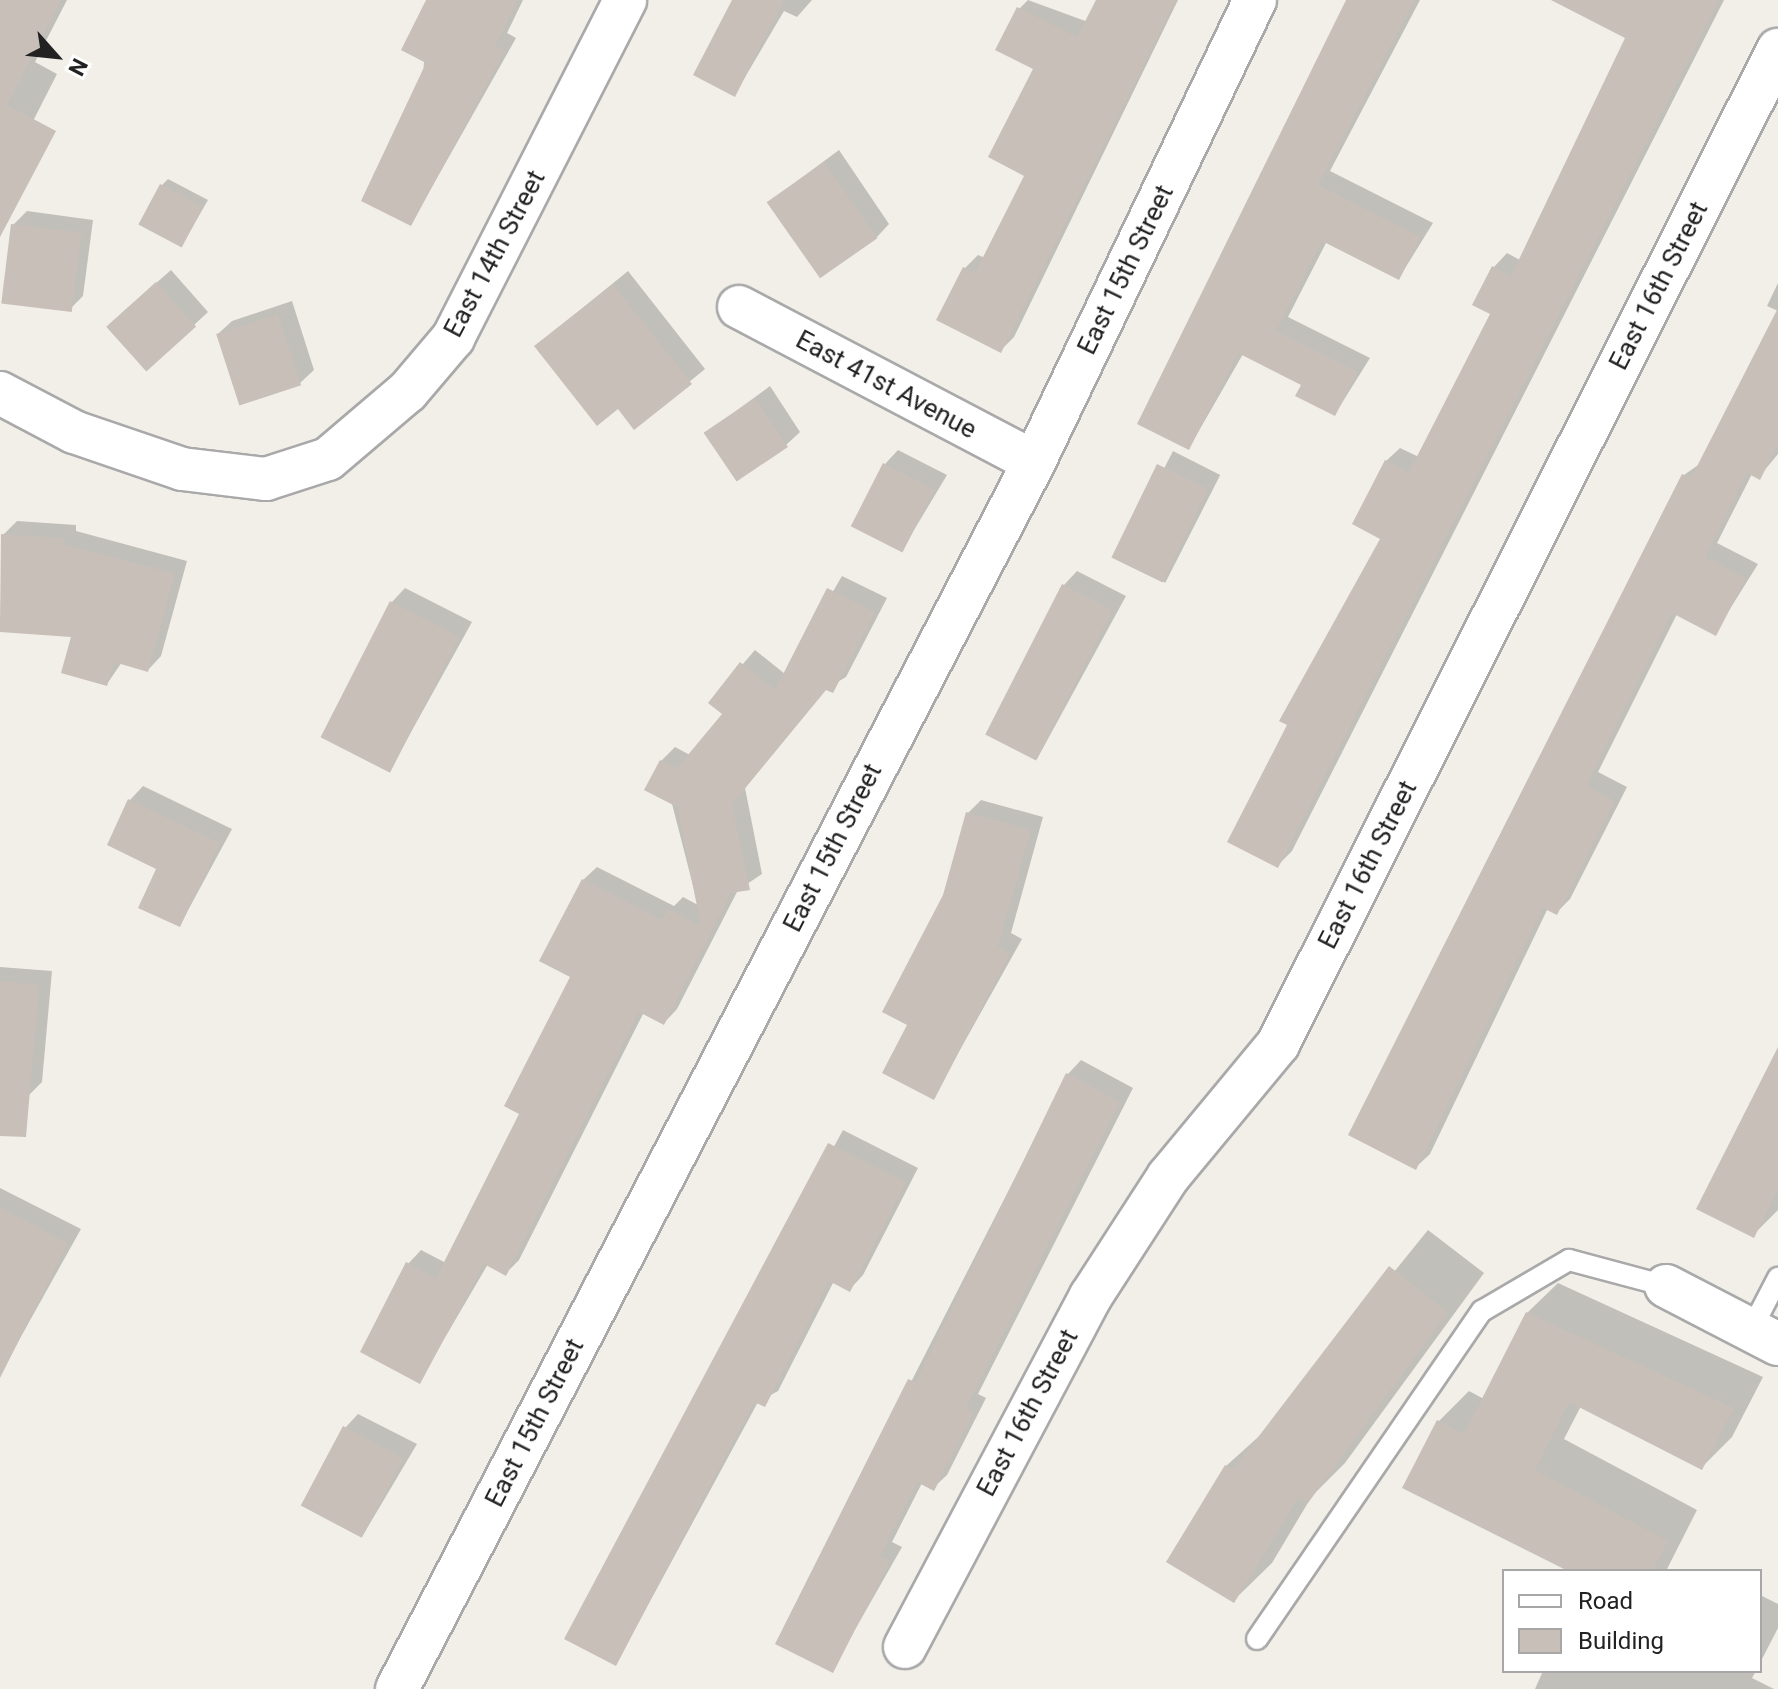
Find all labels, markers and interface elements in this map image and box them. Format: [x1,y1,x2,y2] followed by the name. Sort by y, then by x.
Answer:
[16,16,96,96] north arrow
[63,55,92,80] text: N
[438,165,552,343] street label: East 14th Street
[1072,180,1180,360] street label: East 15th Street
[1603,197,1715,375] street label: East 16th Street
[790,324,982,446] street label: East 41st Avenue
[777,759,889,937] street label: East 15th Street
[1312,776,1424,954] street label: East 16th Street
[971,1324,1085,1502] street label: East 16th Street
[479,1334,591,1512] street label: East 15th Street
[1502,1569,1762,1673] legend
[1578,1587,1633,1615] text: Road
[1578,1627,1664,1655] text: Building

